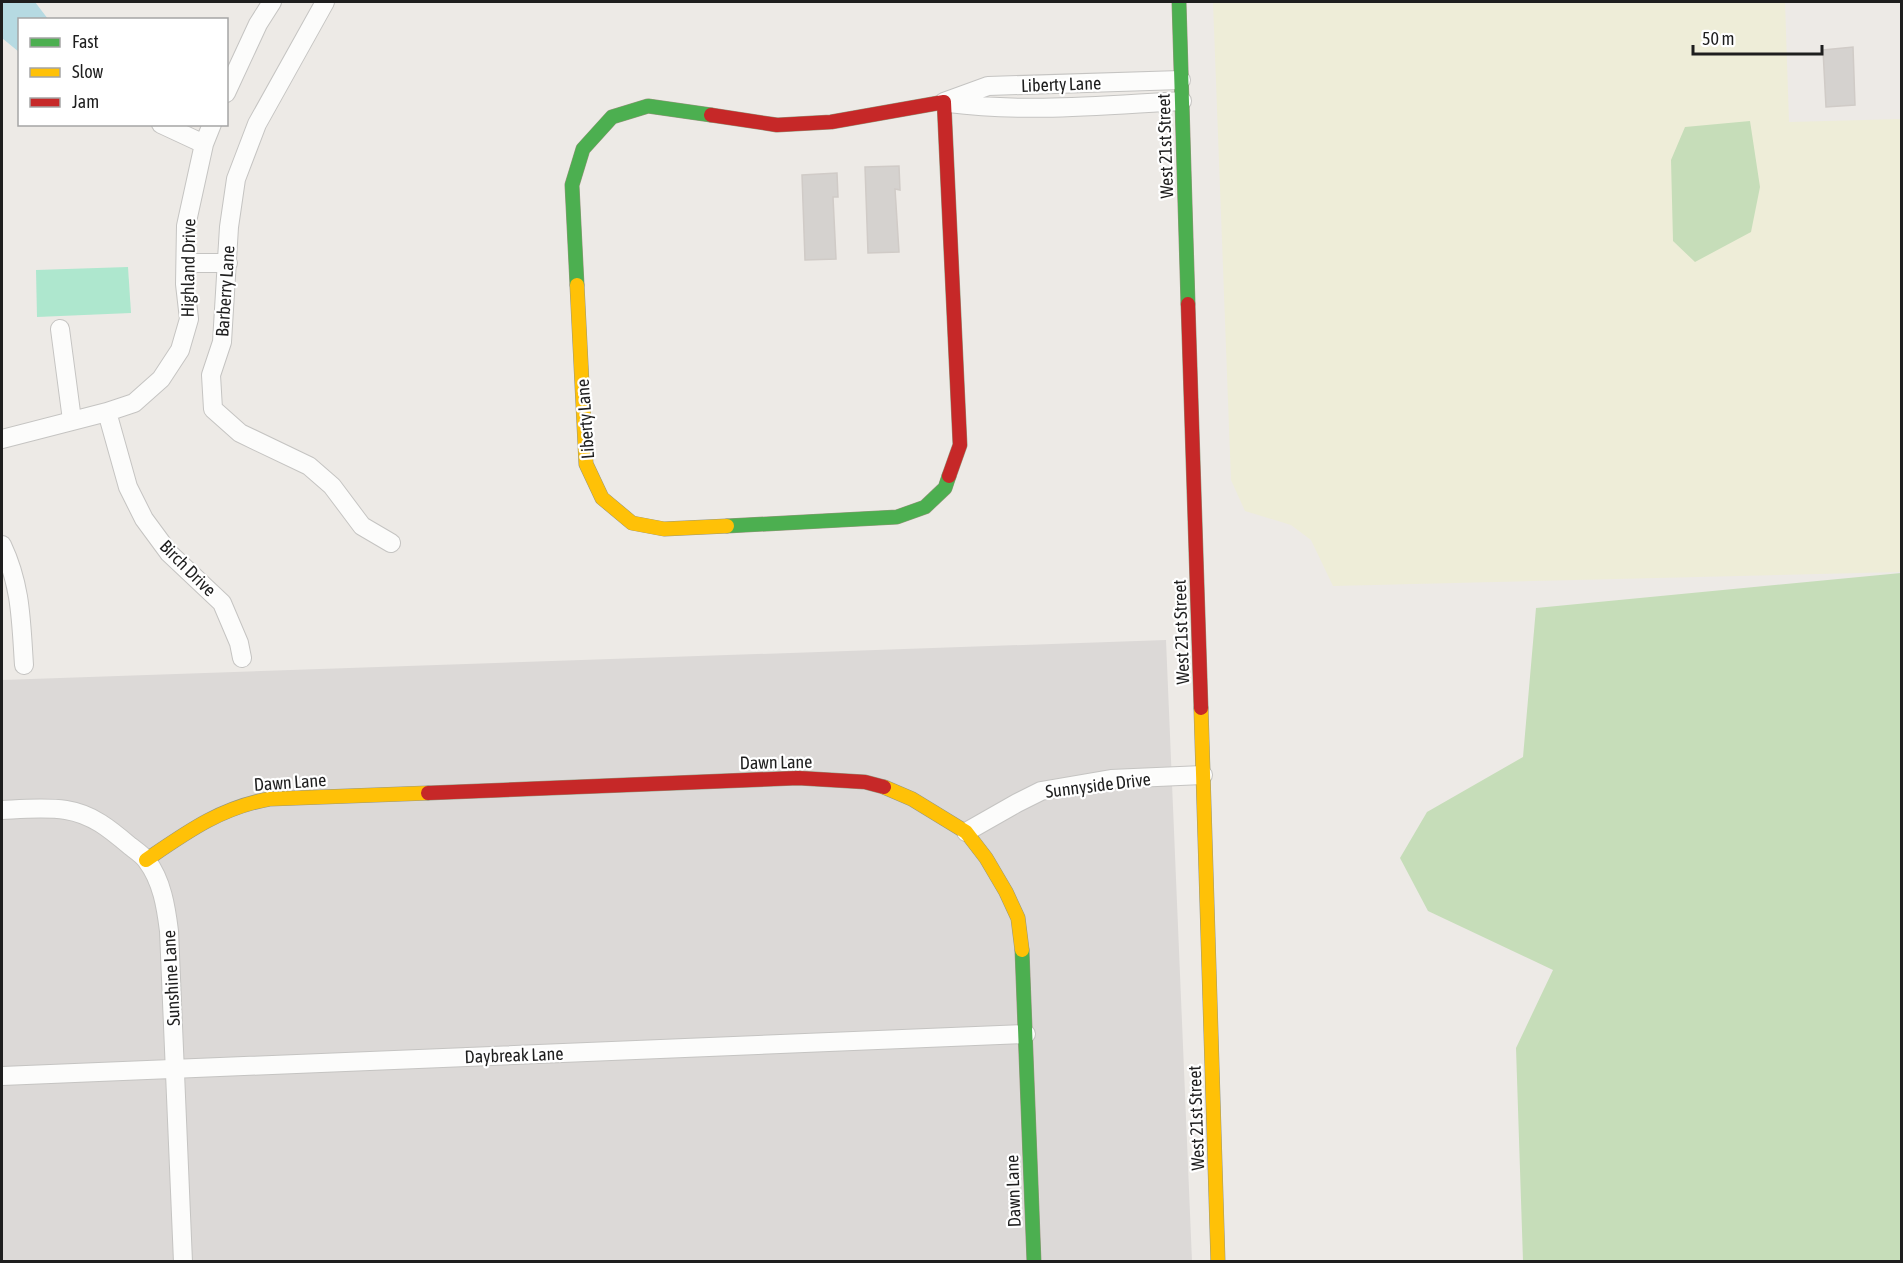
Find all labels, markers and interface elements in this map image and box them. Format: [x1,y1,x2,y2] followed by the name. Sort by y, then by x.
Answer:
[18,18,228,126] legend
[1693,18,1822,56] scale bar
[1702,28,1734,49] text: 50 m
[72,31,99,52] text: Fast
[72,61,103,82] text: Slow
[1021,72,1101,96] street label: Liberty Lane
[72,91,99,112] text: Jam
[1153,93,1177,199] street label: West 21st Street
[177,218,199,318] street label: Highland Drive
[211,245,239,337] street label: Barberry Lane
[572,378,598,460] street label: Liberty Lane
[156,536,220,600] street label: Birch Drive
[1169,579,1193,685] street label: West 21st Street
[740,751,812,773] street label: Dawn Lane
[1044,768,1152,802] street label: Sunnyside Drive
[253,769,327,795] street label: Dawn Lane
[158,930,184,1026] street label: Sunshine Lane
[464,1043,564,1067] street label: Daybreak Lane
[1184,1065,1208,1171] street label: West 21st Street
[1001,1154,1025,1228] street label: Dawn Lane

